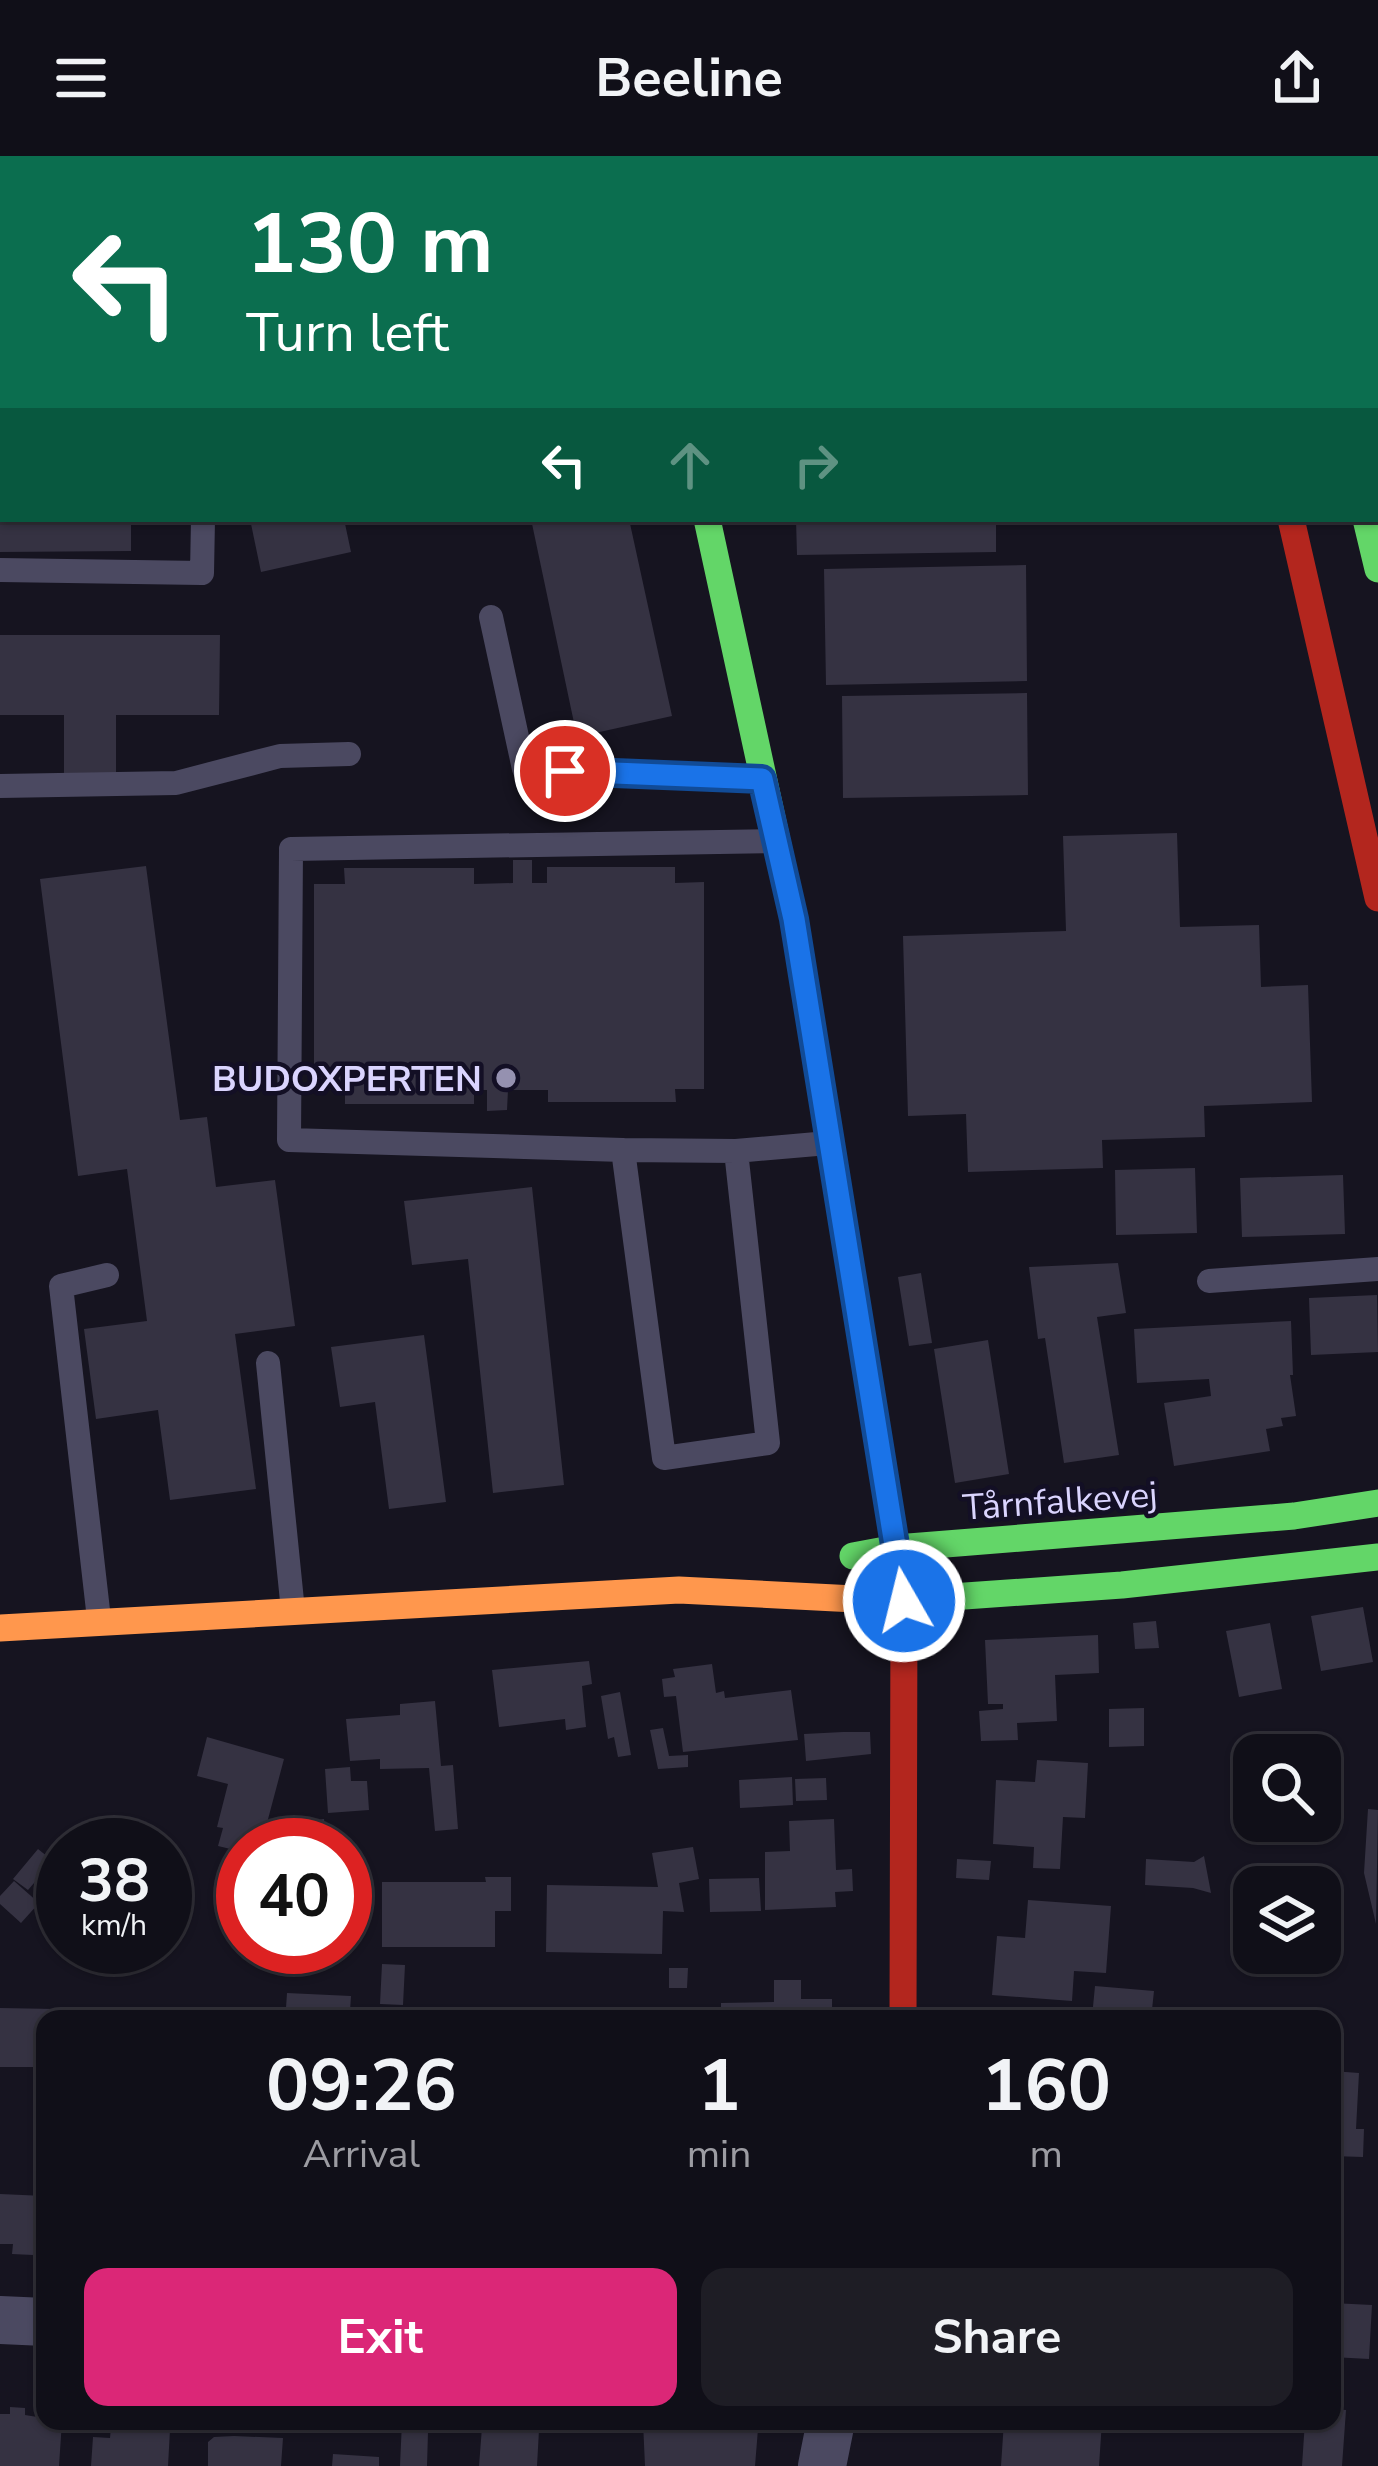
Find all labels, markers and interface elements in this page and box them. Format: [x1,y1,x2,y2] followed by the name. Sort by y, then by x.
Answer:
[595,41,783,115] text: Beeline
[48,45,114,111] icon: menu
[1264,45,1330,111] icon: share
[246,187,494,302] text: 130 m
[48,204,204,360] icon: left
[246,296,449,370] text: Turn left
[531,432,597,498] icon: left
[657,432,723,498] icon: ahead
[783,432,849,498] icon: right
[514,720,616,822] pin
[532,738,598,804] icon: arrive
[212,1055,482,1104] place label: BUDOXPERTEN
[493,1065,519,1091] marker: BUDOXPERTEN
[961,1470,1159,1533] street label: Tårnfalkevej
[841,1538,967,1664] position arrow
[1233,1734,1341,1974] map controls
[1233,1734,1341,1842] button: search
[216,1818,372,1974] speed limit sign: 40
[78,1840,150,1922] text: 38
[1233,1866,1341,1974] button: layers
[81,1905,147,1946] text: km/h
[266,2037,457,2135] text: 09:26
[697,2037,741,2135] text: 1
[981,2037,1111,2135] text: 160
[303,2128,420,2181] text: Arrival
[687,2128,751,2181] text: min
[1029,2128,1063,2181] text: m
[84,2268,677,2406] button: Exit
[701,2268,1293,2406] button: Share

